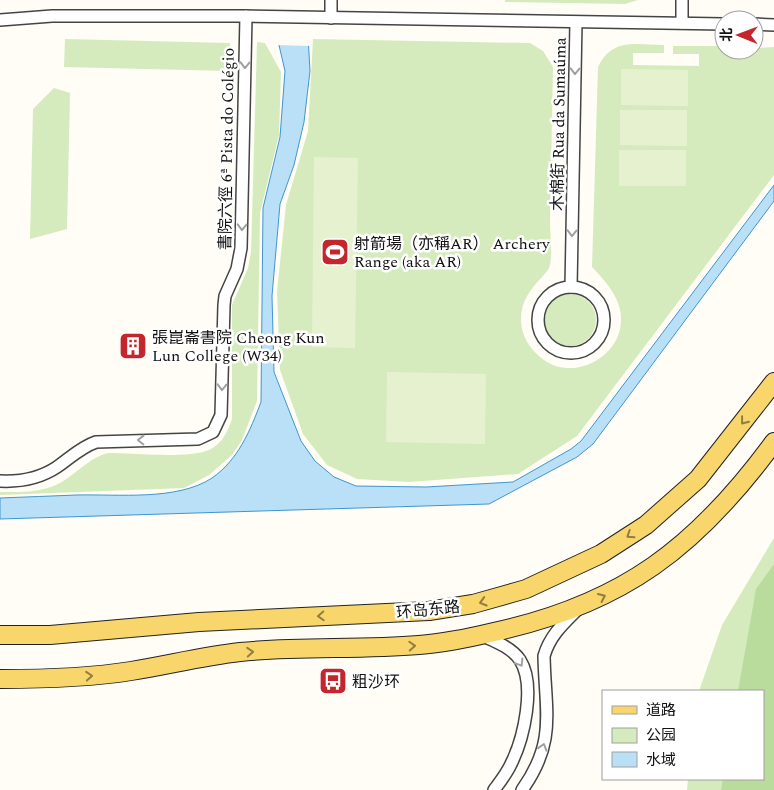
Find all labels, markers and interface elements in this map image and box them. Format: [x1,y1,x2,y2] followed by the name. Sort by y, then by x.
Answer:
[714,10,764,60] north arrow
[716,28,737,42] text: 北
[545,37,573,211] street label: 木棉街 Rua da Sumaúma
[213,48,241,250] street label: 書院六徑 6ª Pista do Colégio
[240,62,250,69] one-way arrow
[570,67,580,75] one-way arrow
[236,224,247,232] one-way arrow
[567,230,577,237] one-way arrow
[354,232,551,274] place label: 射箭場（亦稱AR） Archery Range (aka AR)
[320,237,350,267] sports icon: 射箭場（亦稱AR） Archery Range (aka AR)
[152,326,325,368] place label: 張崑崙書院 Cheong Kun Lun College (W34)
[118,331,148,361] building icon: 張崑崙書院 Cheong Kun Lun College (W34)
[217,383,228,391] one-way arrow
[742,415,750,424] one-way arrow
[137,435,144,445] one-way arrow
[626,529,635,539] one-way arrow
[597,593,606,604] one-way arrow
[395,595,461,625] street label: 环岛东路
[479,596,487,606] one-way arrow
[317,611,325,621] one-way arrow
[408,640,416,651] one-way arrow
[246,646,254,657] one-way arrow
[513,657,523,666] one-way arrow
[318,666,348,696] bus stop icon: 粗沙环
[85,670,93,681] one-way arrow
[352,670,400,694] place label: 粗沙环
[602,690,764,780] legend
[646,699,676,722] text: 道路
[646,724,676,747] text: 公园
[538,743,548,751] one-way arrow
[646,749,676,772] text: 水域

